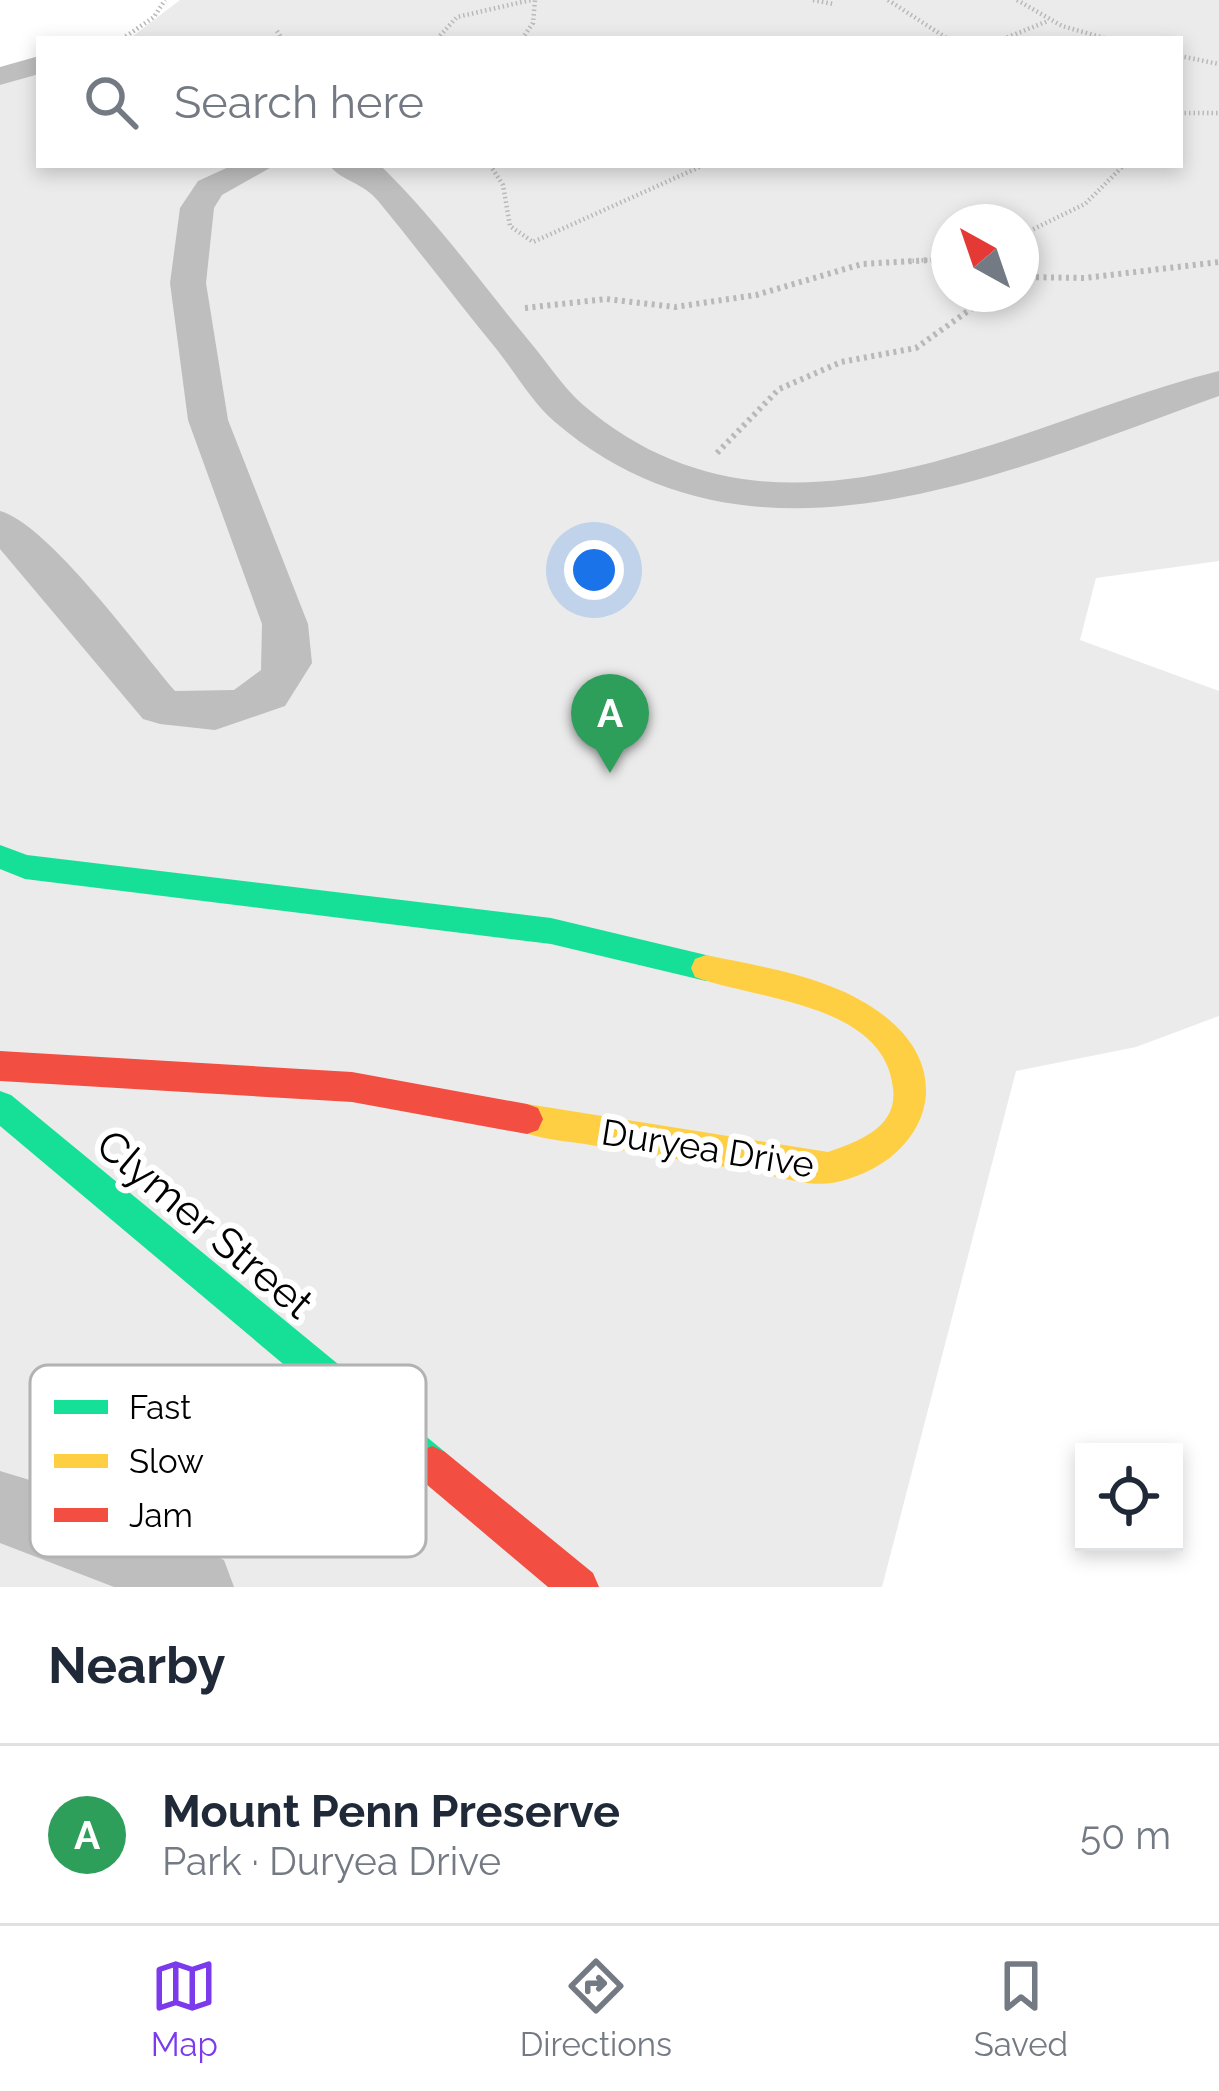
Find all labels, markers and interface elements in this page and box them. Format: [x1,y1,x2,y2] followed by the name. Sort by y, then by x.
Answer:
[36,36,1183,168] search box
[78,69,144,135] icon: search
[174,76,424,129] text: Search here
[931,204,1039,312] north arrow
[564,540,624,600] your location
[571,674,649,773] pin: A
[599,1110,817,1186] street label: Duryea Drive
[87,1120,323,1328] street label: Clymer Street
[30,1365,426,1557] legend
[129,1388,191,1427] text: Fast
[129,1442,204,1481] text: Slow
[1075,1443,1183,1551] map controls
[1075,1443,1183,1551] button: locate
[129,1496,193,1535] text: Jam
[48,1635,225,1695] text: Nearby
[162,1785,620,1838] text: Mount Penn Preserve
[74,1812,100,1858] text: A
[1080,1812,1171,1858] text: 50 m
[162,1838,501,1884] text: Park · Duryea Drive
[151,1953,218,2064] tab: Map
[520,1953,672,2064] tab: Directions
[974,1953,1068,2064] tab: Saved

